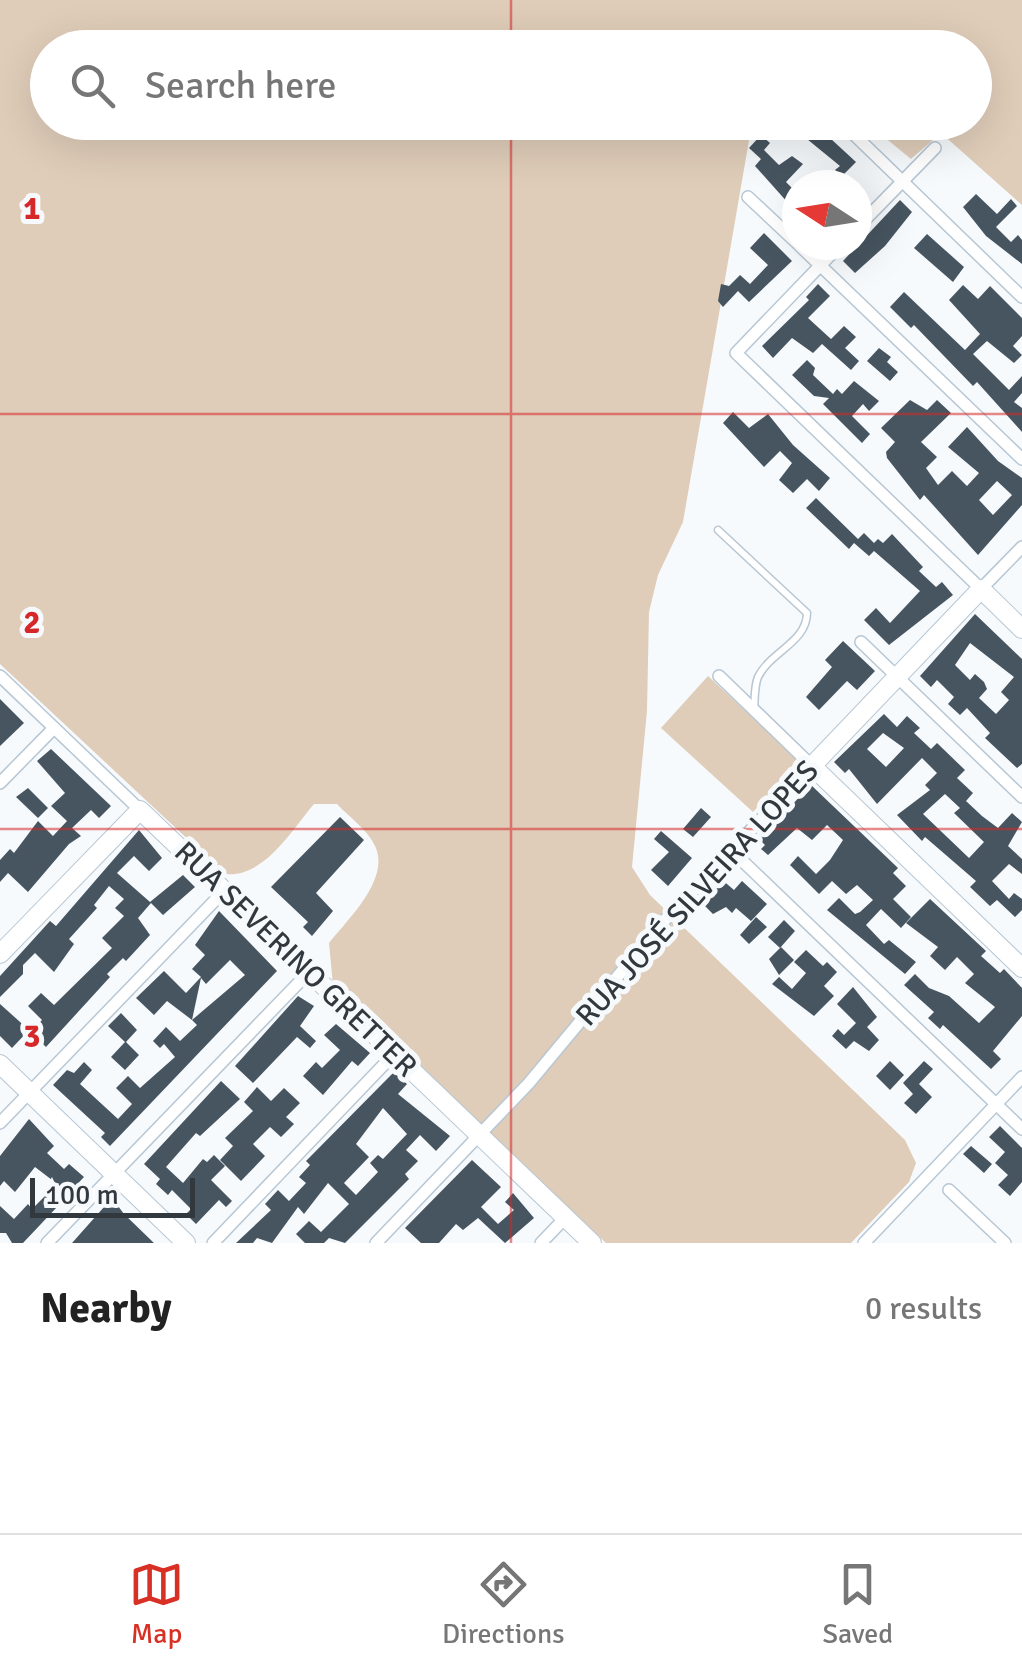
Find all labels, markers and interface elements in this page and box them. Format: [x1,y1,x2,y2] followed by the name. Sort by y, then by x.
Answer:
[30,30,992,140] search box
[65,58,120,113] icon: search
[145,62,337,109] text: Search here
[782,170,872,260] north arrow
[23,189,41,228] text: 1
[23,603,41,642] text: 2
[568,753,826,1034] street label: RUA JOSÉ SILVEIRA LOPES
[167,834,425,1085] street label: RUA SEVERINO GRETTER
[23,1017,41,1056] text: 3
[30,1173,195,1218] scale bar
[45,1178,119,1212] text: 100 m
[40,1283,172,1334] text: Nearby
[865,1289,982,1328] text: 0 results
[129,1557,184,1651] tab: Map
[442,1557,564,1651] tab: Directions
[822,1557,893,1651] tab: Saved

